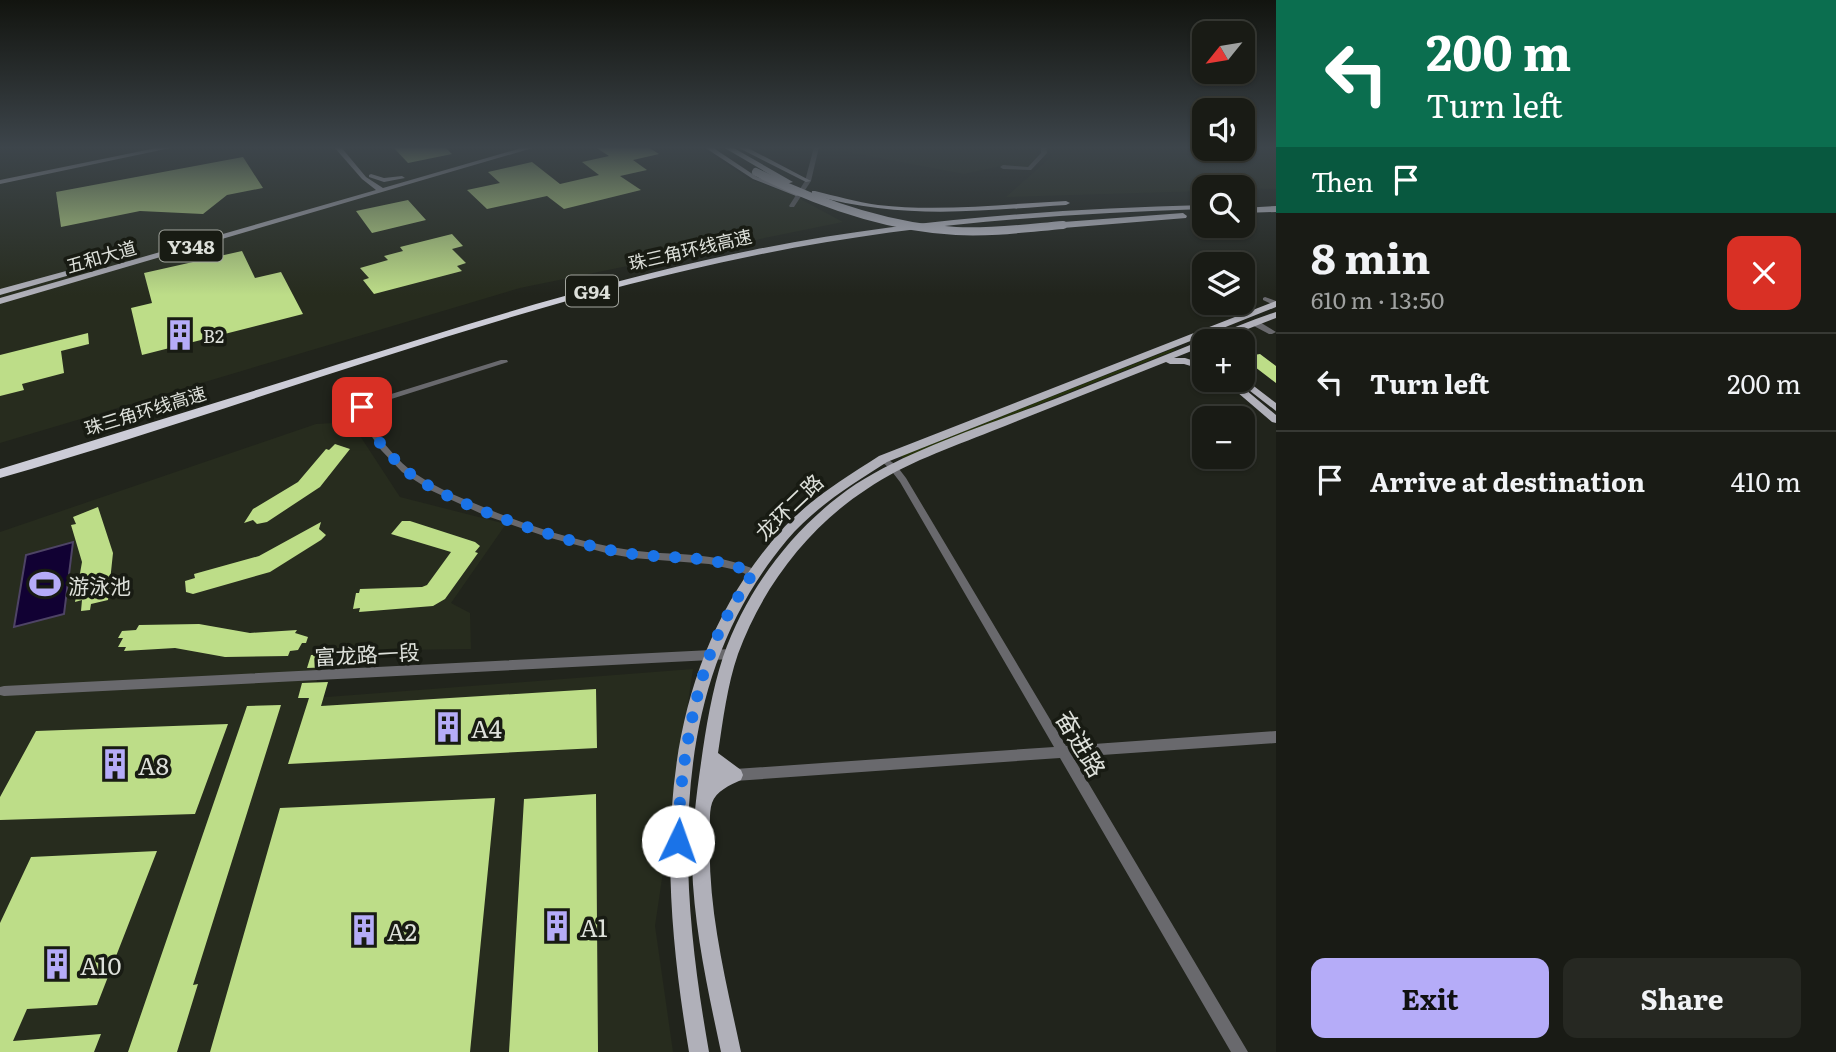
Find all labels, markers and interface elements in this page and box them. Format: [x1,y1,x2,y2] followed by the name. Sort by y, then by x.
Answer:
[1426,13,1571,86] text: 200 m
[1192,21,1255,84] north arrow
[1192,21,1255,469] map controls
[1311,28,1402,119] icon: left
[1426,80,1563,128] text: Turn left
[1192,98,1255,161] button: sound
[1311,161,1373,200] text: Then
[1387,161,1425,199] icon: arrive
[1192,175,1255,238] button: search
[626,222,754,276] street label: 珠三角环线高速
[1311,225,1431,287] text: 8 min
[160,230,222,262] road number: Y348
[63,233,139,279] street label: 五和大道
[1727,236,1801,310] button: close
[1192,252,1255,315] button: layers
[566,276,618,306] road number: G94
[1311,282,1444,316] text: 610 m · 13:50
[163,318,197,352] building icon: B2
[203,322,224,349] place label: B2
[1192,329,1255,392] button: +
[1311,363,1349,401] icon: left
[1370,363,1489,402] text: Turn left
[1727,363,1801,402] text: 200 m
[332,377,392,437] pin
[81,379,209,441] street label: 珠三角环线高速
[343,388,381,426] icon: arrive
[1192,406,1255,469] button: −
[1311,461,1349,499] icon: arrive
[1370,461,1645,500] text: Arrive at destination
[1731,461,1801,500] text: 410 m
[747,466,829,546] street label: 龙环二路
[28,567,62,601] sports icon: 游泳池
[68,569,131,600] place label: 游泳池
[314,635,420,671] street label: 富龙路一段
[1048,703,1116,783] street label: 奋进路
[431,710,465,744] building icon: A4
[471,710,502,745] place label: A4
[98,747,132,781] building icon: A8
[138,747,169,782] place label: A8
[641,804,715,878] position arrow
[540,909,574,943] building icon: A1
[580,909,608,944] place label: A1
[347,913,381,947] building icon: A2
[387,913,417,948] place label: A2
[40,947,74,981] building icon: A10
[80,947,121,982] place label: A10
[1311,958,1549,1038] button: Exit
[1563,958,1801,1038] button: Share

